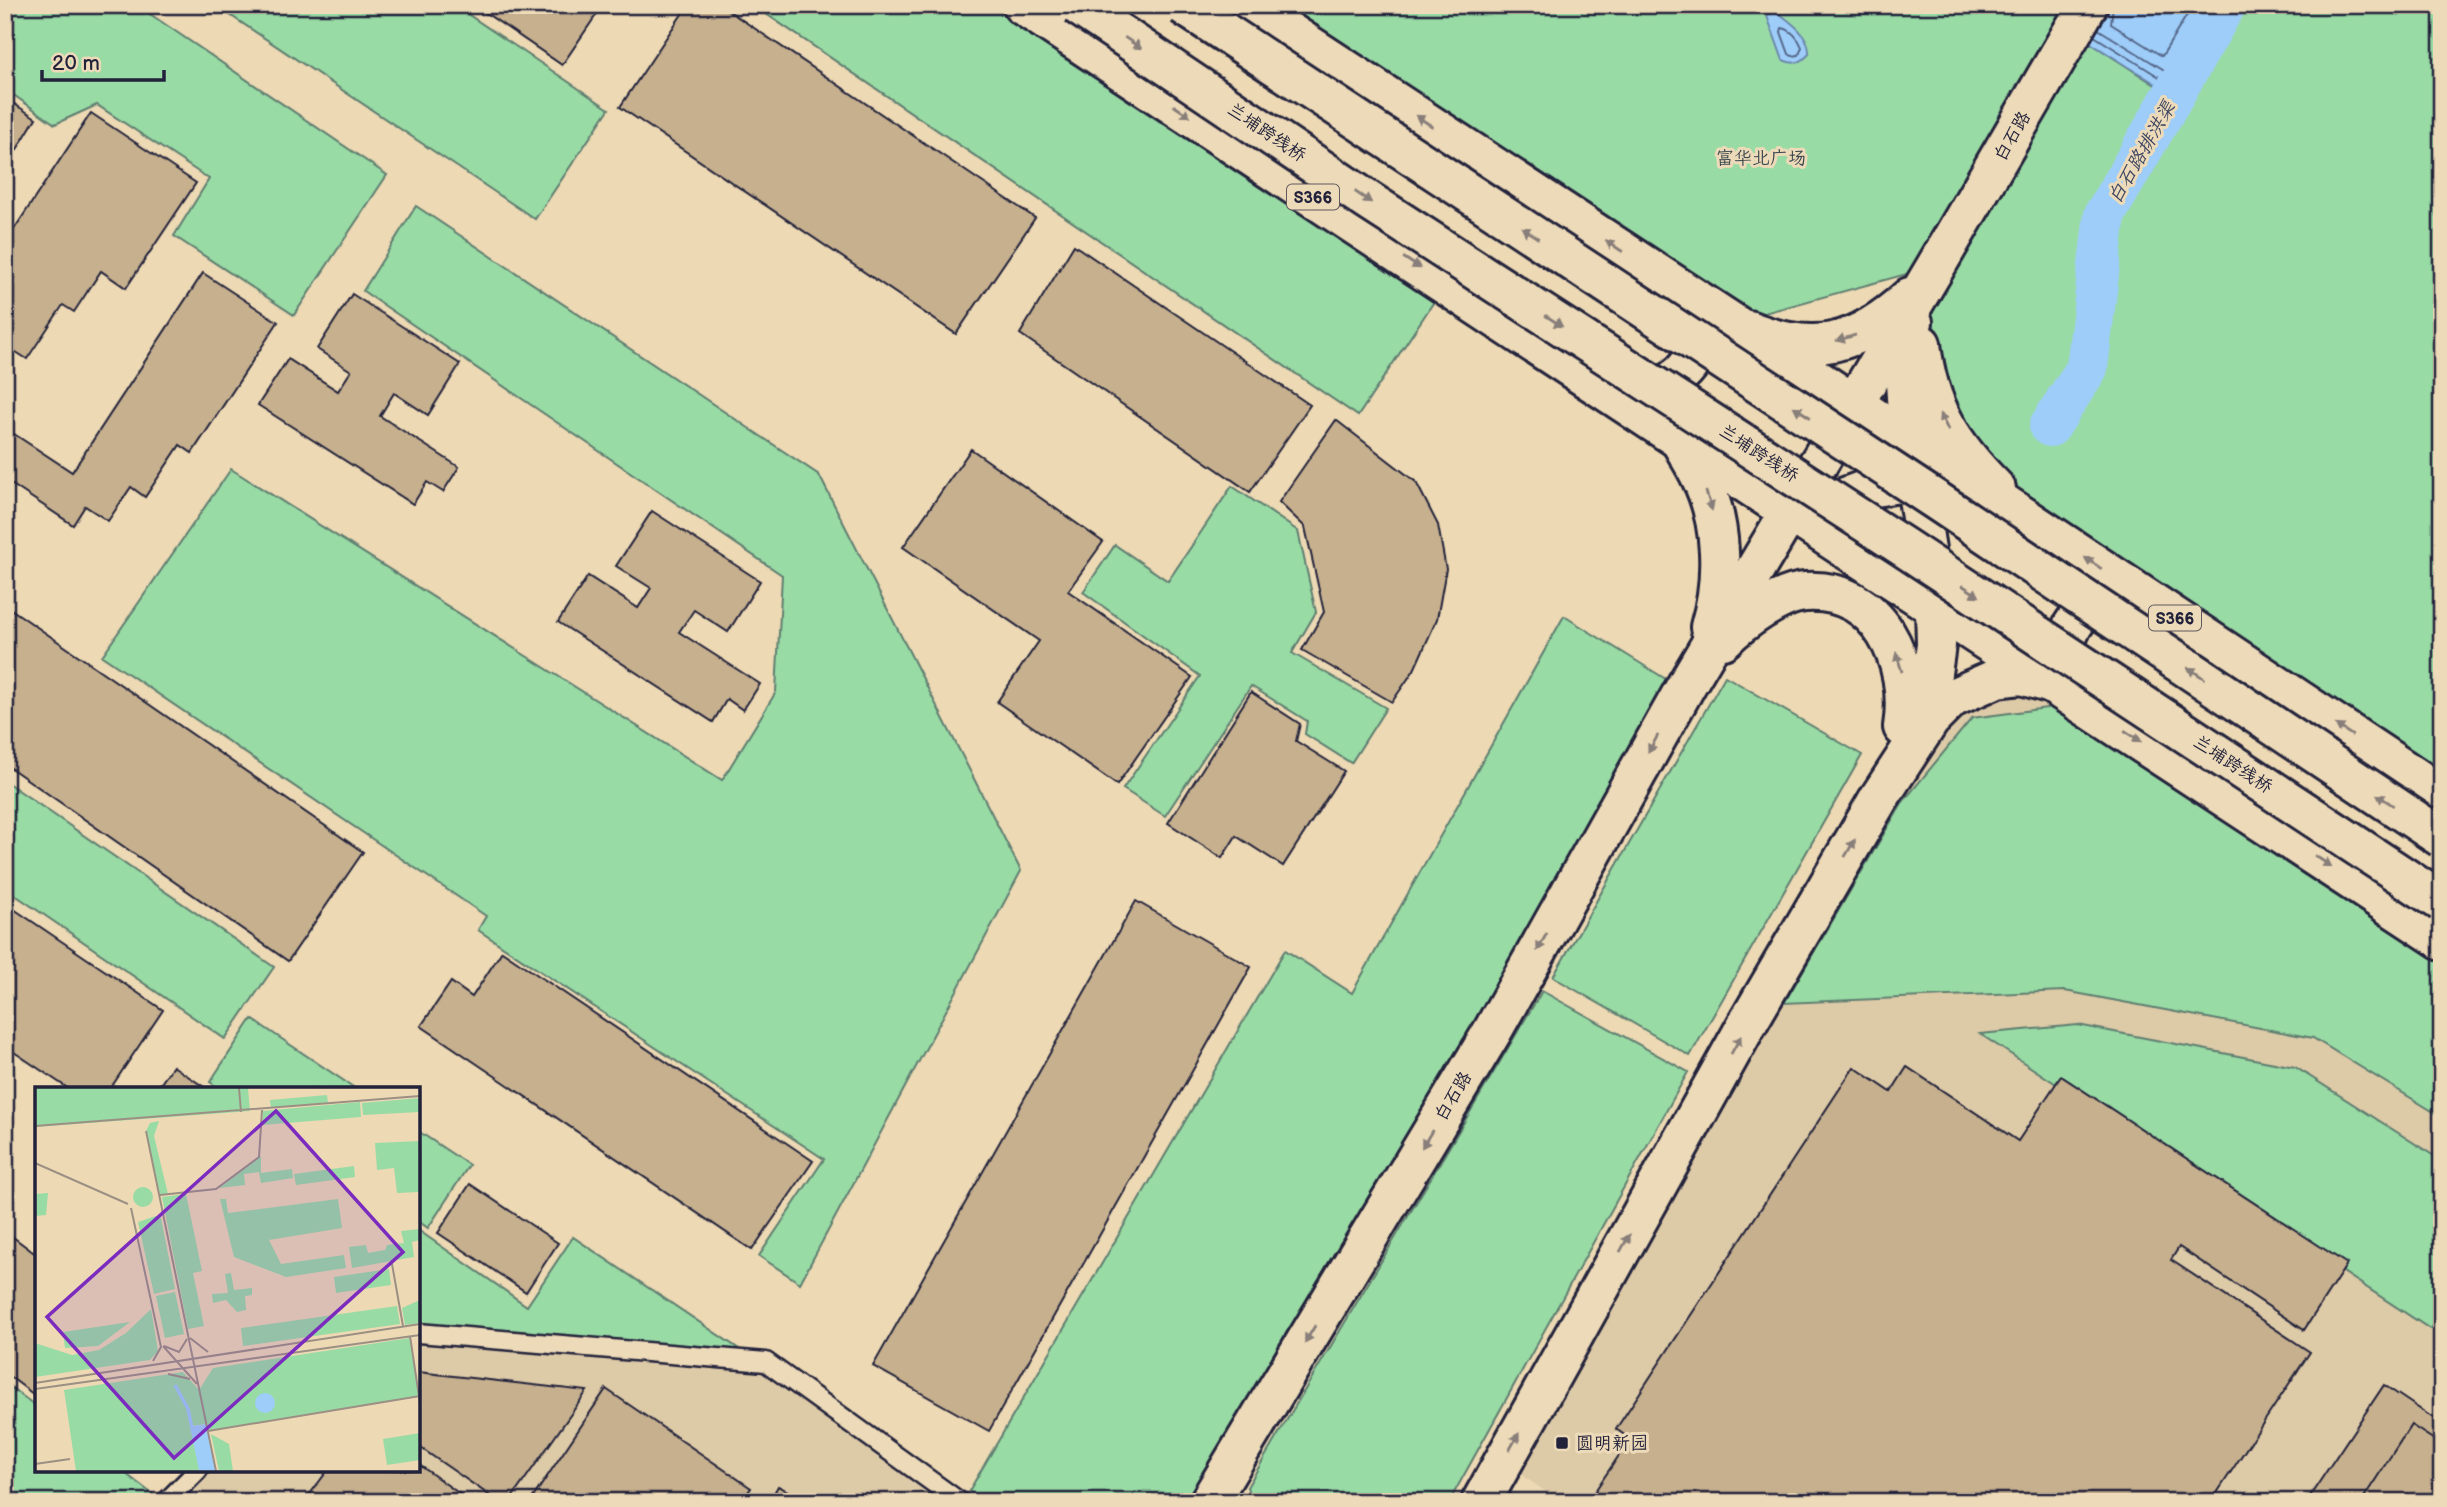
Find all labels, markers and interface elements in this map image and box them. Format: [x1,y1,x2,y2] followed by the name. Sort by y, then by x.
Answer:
[1124,36,1143,49] one-way arrow
[42,38,164,82] scale bar
[52,51,100,76] text: 20 m
[2104,96,2182,208] water label: 白石路排洪渠
[1224,99,1310,166] street label: 兰埔跨线桥
[1172,104,1191,117] one-way arrow
[1990,108,2035,165] street label: 白石路
[1414,114,1434,127] one-way arrow
[1716,148,1806,169] park label: 富华北广场
[1287,184,1339,210] road number: S366
[1354,190,1372,204] one-way arrow
[1520,227,1540,240] one-way arrow
[1604,239,1624,252] one-way arrow
[1403,256,1421,270] one-way arrow
[1544,314,1564,327] one-way arrow
[1835,333,1856,343] one-way arrow
[1793,405,1811,419] one-way arrow
[1938,412,1950,432] one-way arrow
[1715,420,1802,487] street label: 兰埔跨线桥
[1704,491,1715,512] one-way arrow
[2084,557,2103,570] one-way arrow
[1962,584,1980,598] one-way arrow
[2149,606,2201,631] road number: S366
[1893,651,1904,672] one-way arrow
[2186,667,2206,680] one-way arrow
[2335,723,2353,737] one-way arrow
[2123,730,2143,743] one-way arrow
[2189,731,2276,798] street label: 兰埔跨线桥
[1647,734,1659,753] one-way arrow
[2375,793,2395,806] one-way arrow
[1844,838,1856,858] one-way arrow
[2313,855,2333,868] one-way arrow
[1536,932,1548,952] one-way arrow
[1730,1035,1742,1054] one-way arrow
[1431,1068,1476,1125] street label: 白石路
[35,1087,420,1472] inset map
[1421,1129,1434,1148] one-way arrow
[1619,1234,1631,1253] one-way arrow
[1304,1324,1317,1343] one-way arrow
[1508,1432,1520,1452] one-way arrow
[1576,1433,1648,1454] place label: 圆明新园
[1554,1435,1570,1451] marker: 圆明新园

